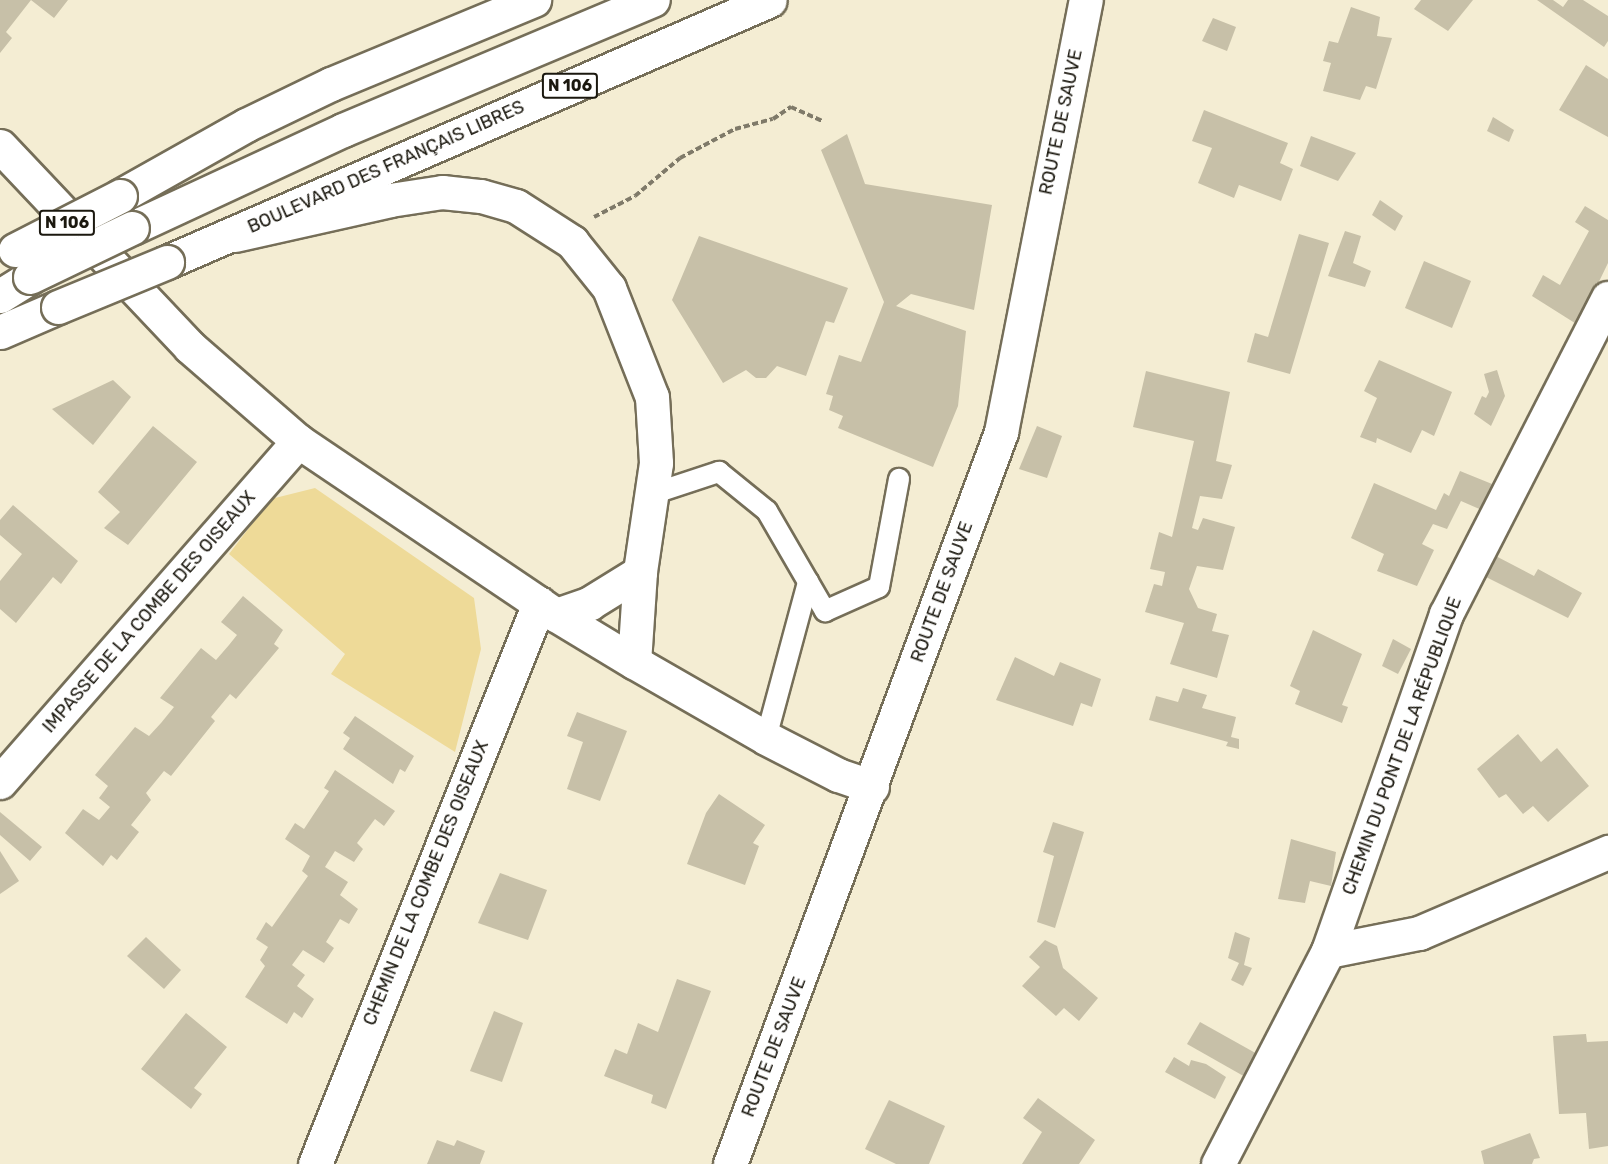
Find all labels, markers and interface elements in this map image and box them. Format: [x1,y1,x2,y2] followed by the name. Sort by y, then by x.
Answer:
[1035,47,1087,197] street label: ROUTE DE SAUVE
[542,73,598,99] road number: N 106
[244,96,528,238] street label: BOULEVARD DES FRANÇAIS LIBRES
[38,210,96,236] road number: N 106
[38,487,260,737] street label: IMPASSE DE LA COMBE DES OISEAUX
[907,519,977,665] street label: ROUTE DE SAUVE
[1338,594,1466,898] street label: CHEMIN DU PONT DE LA RÉPUBLIQUE
[359,737,493,1029] street label: CHEMIN DE LA COMBE DES OISEAUX
[737,974,811,1120] street label: ROUTE DE SAUVE

